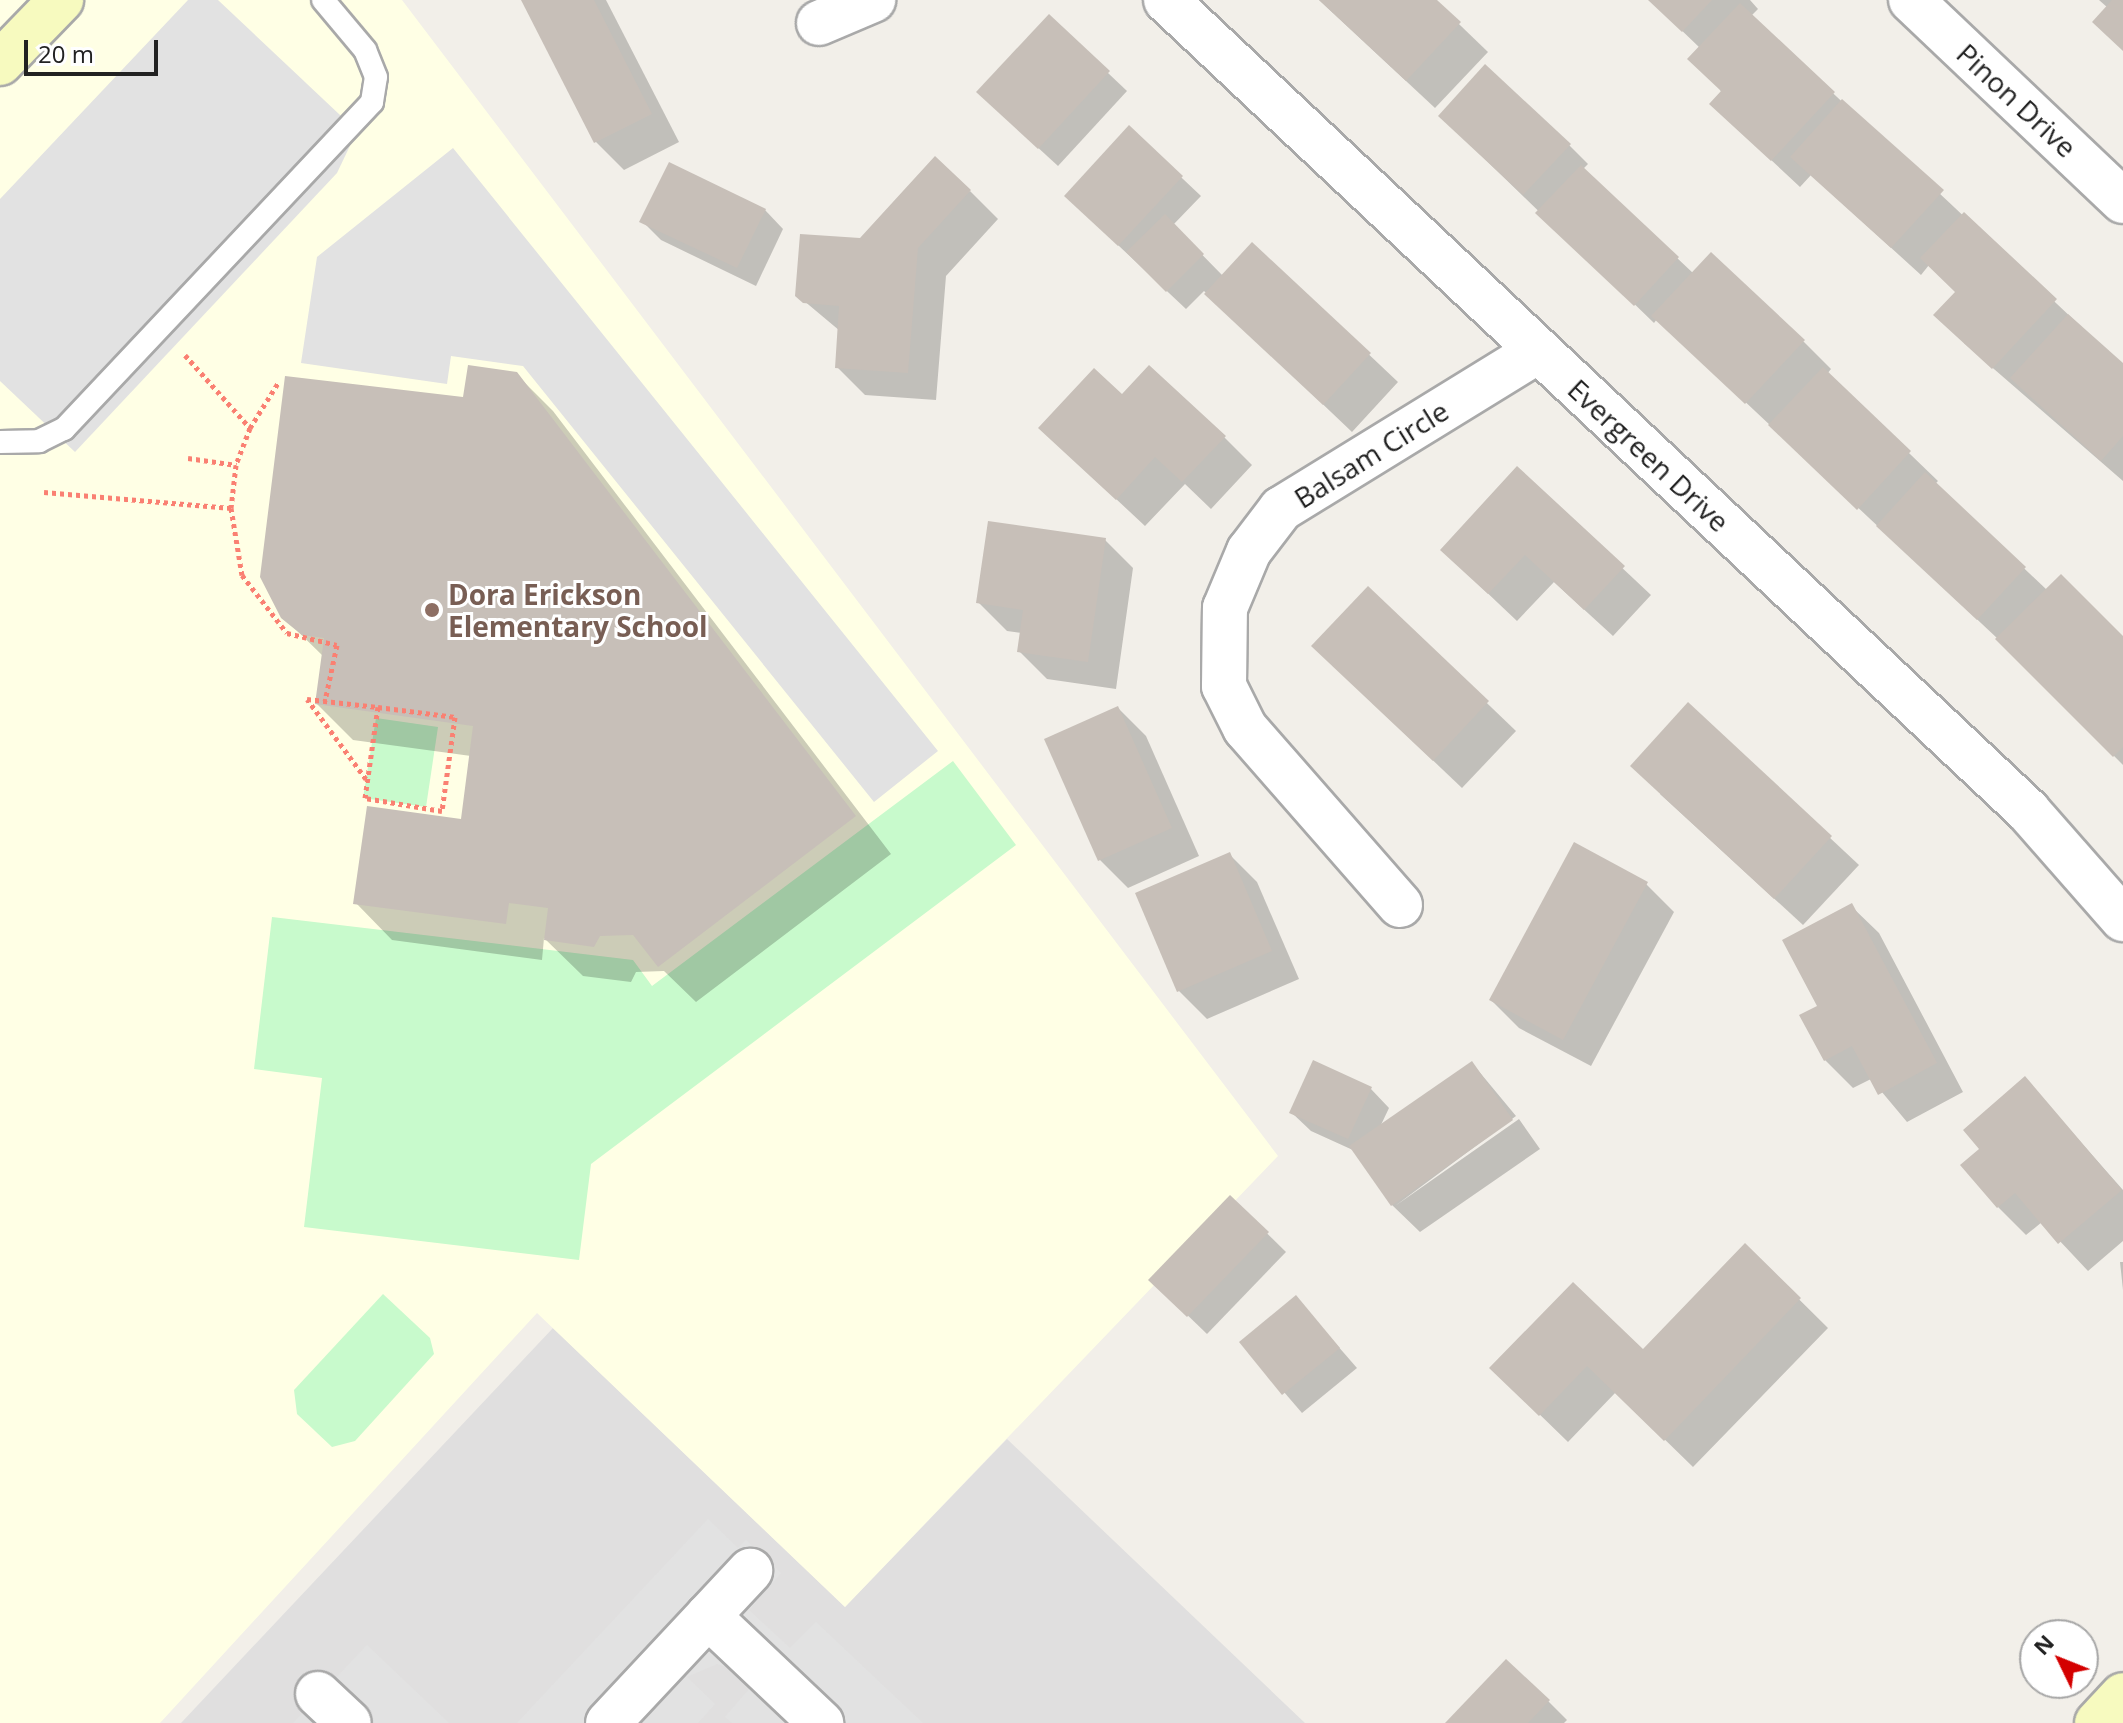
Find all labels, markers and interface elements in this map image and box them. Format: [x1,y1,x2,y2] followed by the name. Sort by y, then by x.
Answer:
[28,24,162,74] scale bar
[1950,36,2084,164] street label: Pinon Drive
[38,37,94,70] text: 20 m
[1562,372,1736,538] street label: Evergreen Drive
[1288,393,1454,515] street label: Balsam Circle
[448,577,708,643] place label: Dora Erickson Elementary School
[423,601,441,619] marker: Dora Erickson Elementary School
[2019,1619,2099,1699] north arrow
[2026,1627,2060,1661] text: N

